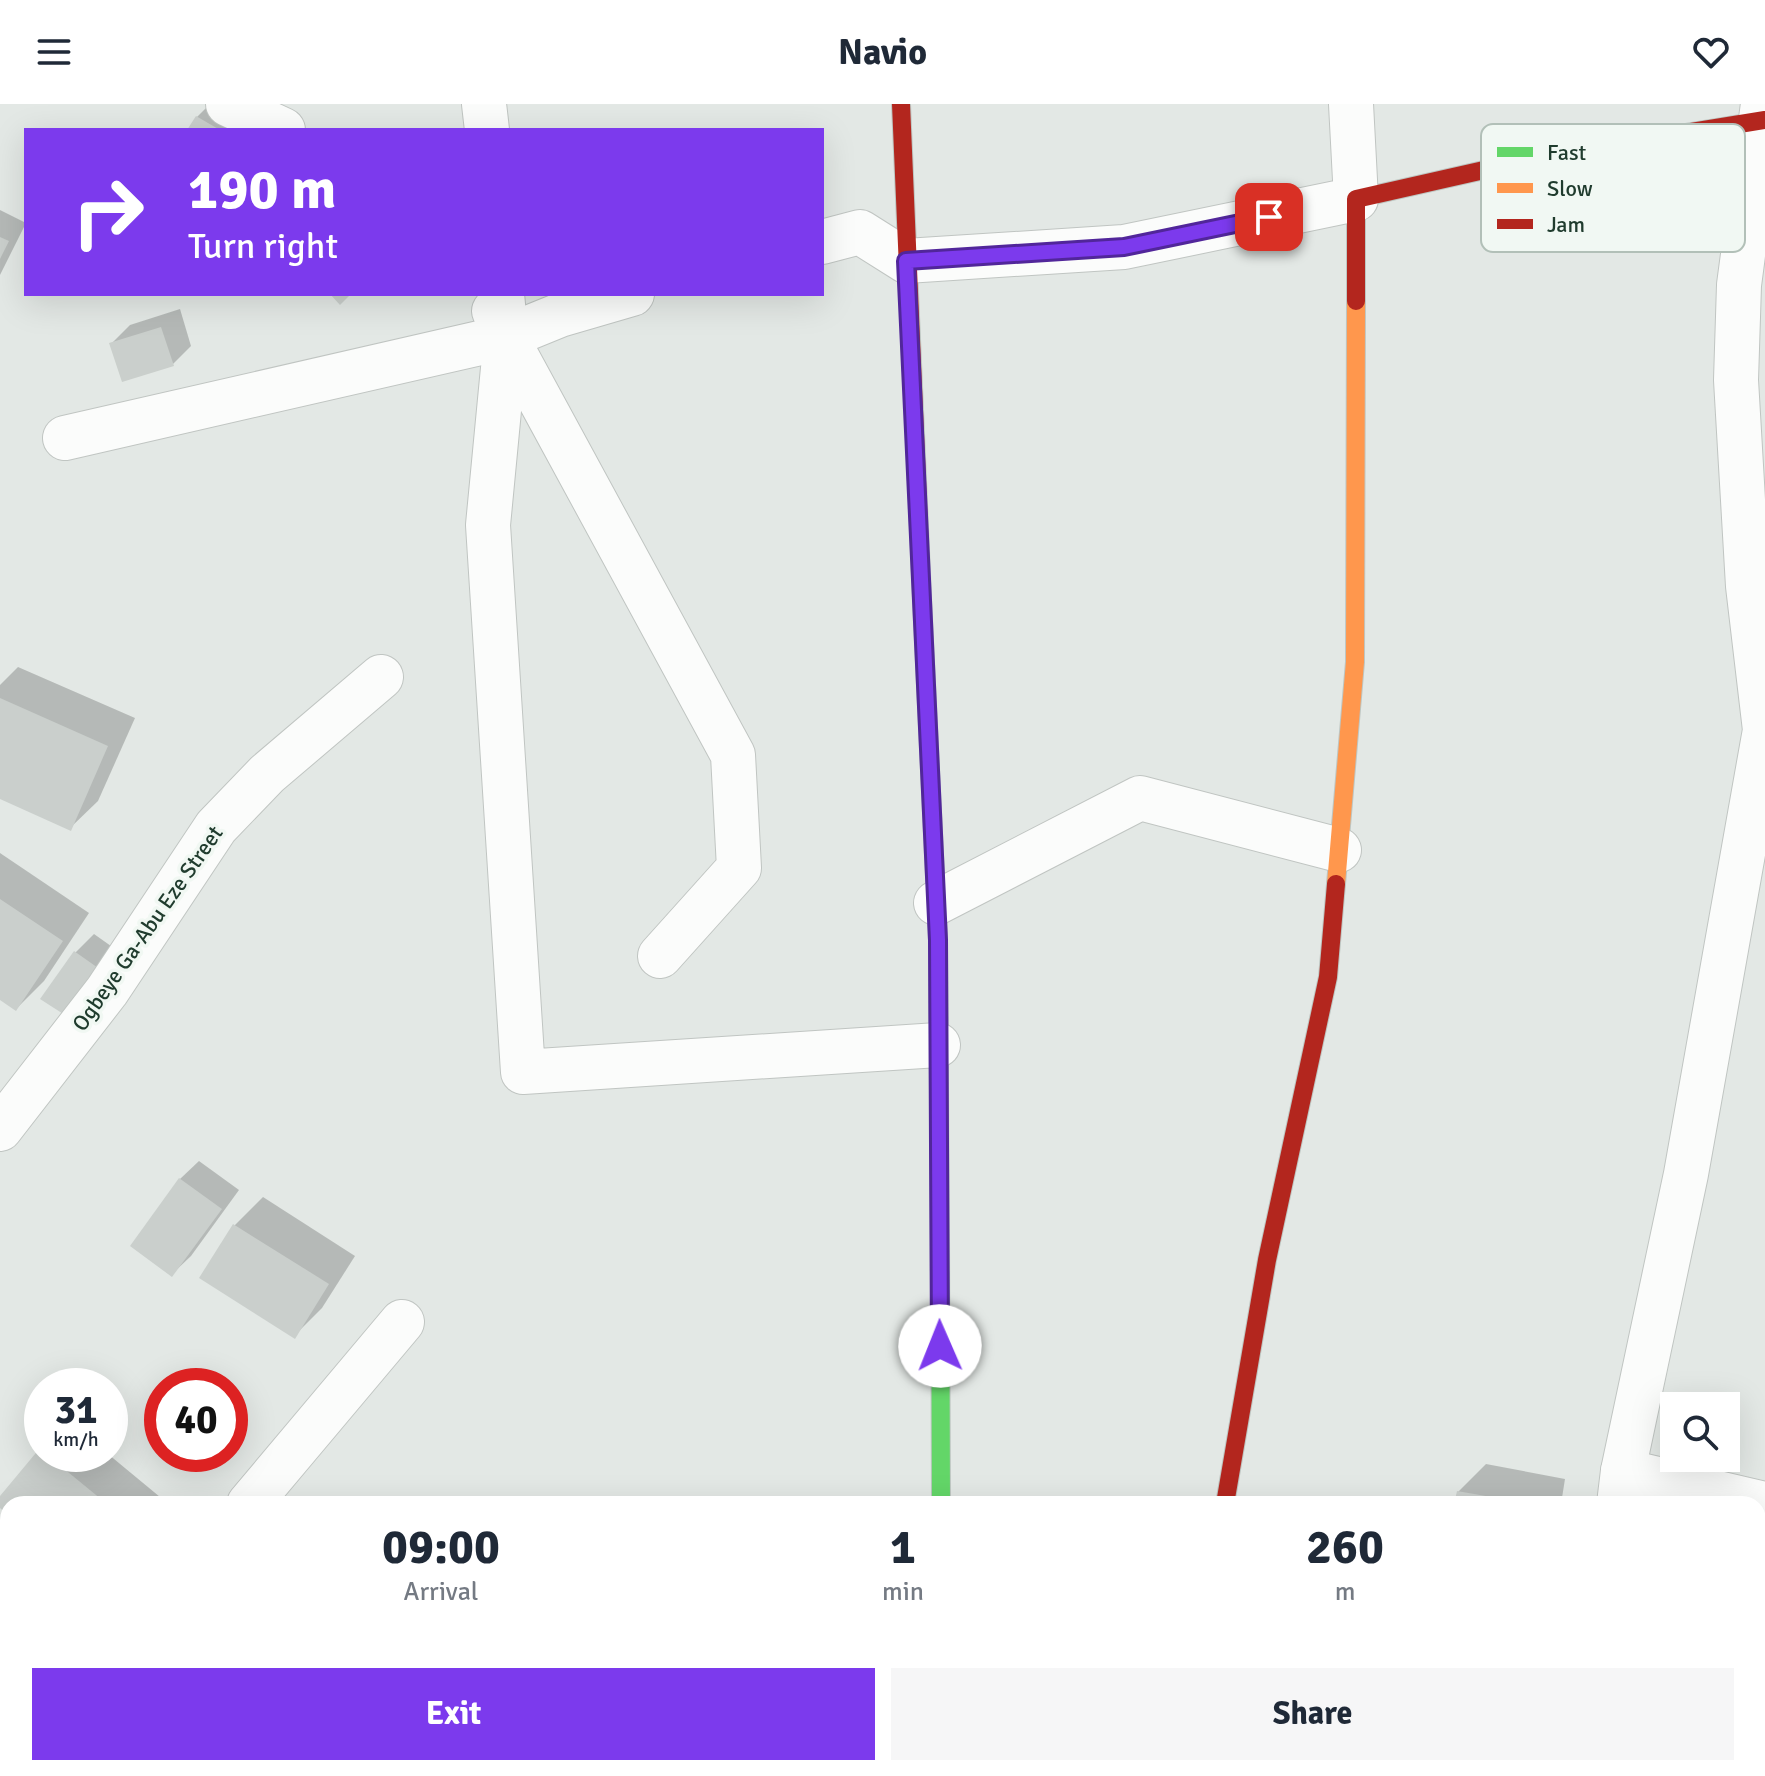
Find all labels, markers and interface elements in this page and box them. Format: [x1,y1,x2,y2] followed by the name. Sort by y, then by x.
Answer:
[32,30,76,74] icon: menu
[838,30,927,75] text: Navio
[1689,30,1733,74] icon: heart
[1481,124,1745,252] legend
[1547,139,1587,166] text: Fast
[188,155,336,224] text: 190 m
[56,160,160,264] icon: right
[1547,175,1593,202] text: Slow
[1235,183,1303,251] pin
[1247,195,1291,239] icon: arrive
[1547,211,1585,238] text: Jam
[188,224,338,269] text: Turn right
[66,820,229,1036] street label: Ogbeye Ga-Abu Eze Street
[898,1304,982,1388] position arrow
[144,1368,248,1472] speed limit sign: 40
[54,1385,98,1435] text: 31
[1660,1392,1740,1472] map controls
[1660,1392,1740,1472] button: search
[53,1427,99,1452] text: km/h
[382,1518,500,1577] text: 09:00
[890,1518,916,1577] text: 1
[1306,1518,1384,1577] text: 260
[404,1576,478,1608] text: Arrival
[882,1576,924,1608] text: min
[1335,1576,1355,1608] text: m
[32,1668,875,1760] button: Exit
[891,1668,1734,1760] button: Share

